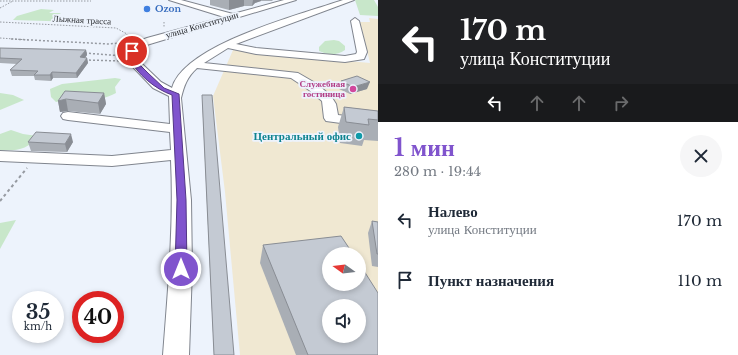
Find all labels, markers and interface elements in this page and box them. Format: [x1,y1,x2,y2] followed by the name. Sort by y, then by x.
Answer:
[155,3,181,14] place label: Ozon
[142,4,152,14] marker: Ozon
[164,9,240,40] street label: улица Конституции
[53,12,112,27] street label: Лыжная трасса
[460,13,546,48] text: 170 m
[394,16,446,68] icon: left
[115,34,149,68] pin
[121,40,143,62] icon: arrive
[460,48,610,70] text: улица Конституции
[300,78,345,99] place label: Служебная гостиница
[348,84,358,94] marker: Служебная гостиница
[484,92,506,114] icon: left
[526,92,548,114] icon: ahead
[568,92,590,114] icon: ahead
[610,92,632,114] icon: right
[253,129,351,143] place label: Центральный офис
[354,131,364,141] marker: Центральный офис
[394,133,455,162] text: 1 мин
[680,135,722,177] button: close
[394,163,481,180] text: 280 m · 19:44
[428,202,478,221] text: Налево
[394,209,416,231] icon: left
[677,211,722,230] text: 170 m
[428,221,537,238] text: улица Конституции
[322,247,366,291] north arrow
[322,247,366,343] map controls
[160,248,202,290] position arrow
[394,269,416,291] icon: arrive
[428,271,554,290] text: Пункт назначения
[678,271,722,290] text: 110 m
[72,291,124,343] speed limit sign: 40
[322,299,366,343] button: sound
[26,300,50,324] text: 35
[24,320,52,333] text: km/h

